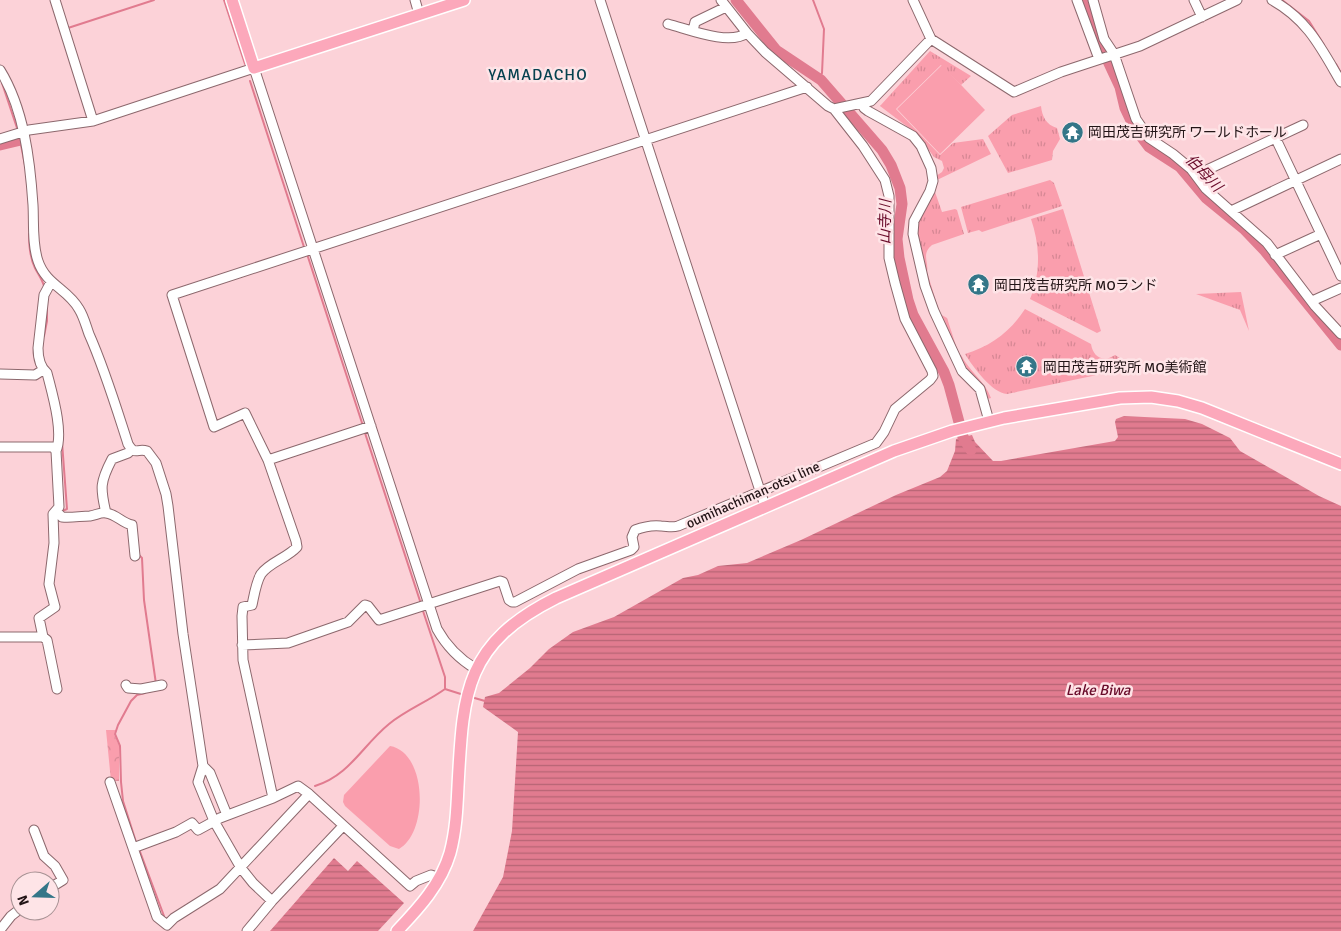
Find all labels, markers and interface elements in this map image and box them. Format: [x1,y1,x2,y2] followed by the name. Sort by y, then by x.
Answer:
[488,65,588,85] district label: YAMADACHO
[1060,120,1084,144] temple icon: 岡田茂吉研究所 ワールドホール
[1088,124,1287,141] place label: 岡田茂吉研究所 ワールドホール
[1182,151,1227,197] water label: 伯母川
[876,197,894,245] water label: 山寺川
[966,273,990,297] temple icon: 岡田茂吉研究所 MOランド
[994,277,1158,294] place label: 岡田茂吉研究所 MOランド
[1015,355,1039,379] temple icon: 岡田茂吉研究所 MO美術館
[1043,359,1207,376] place label: 岡田茂吉研究所 MO美術館
[683,458,823,532] street label: oumihachiman-otsu line
[1066,681,1131,699] water label: Lake Biwa
[10,871,60,921] north arrow
[14,893,33,908] text: N

